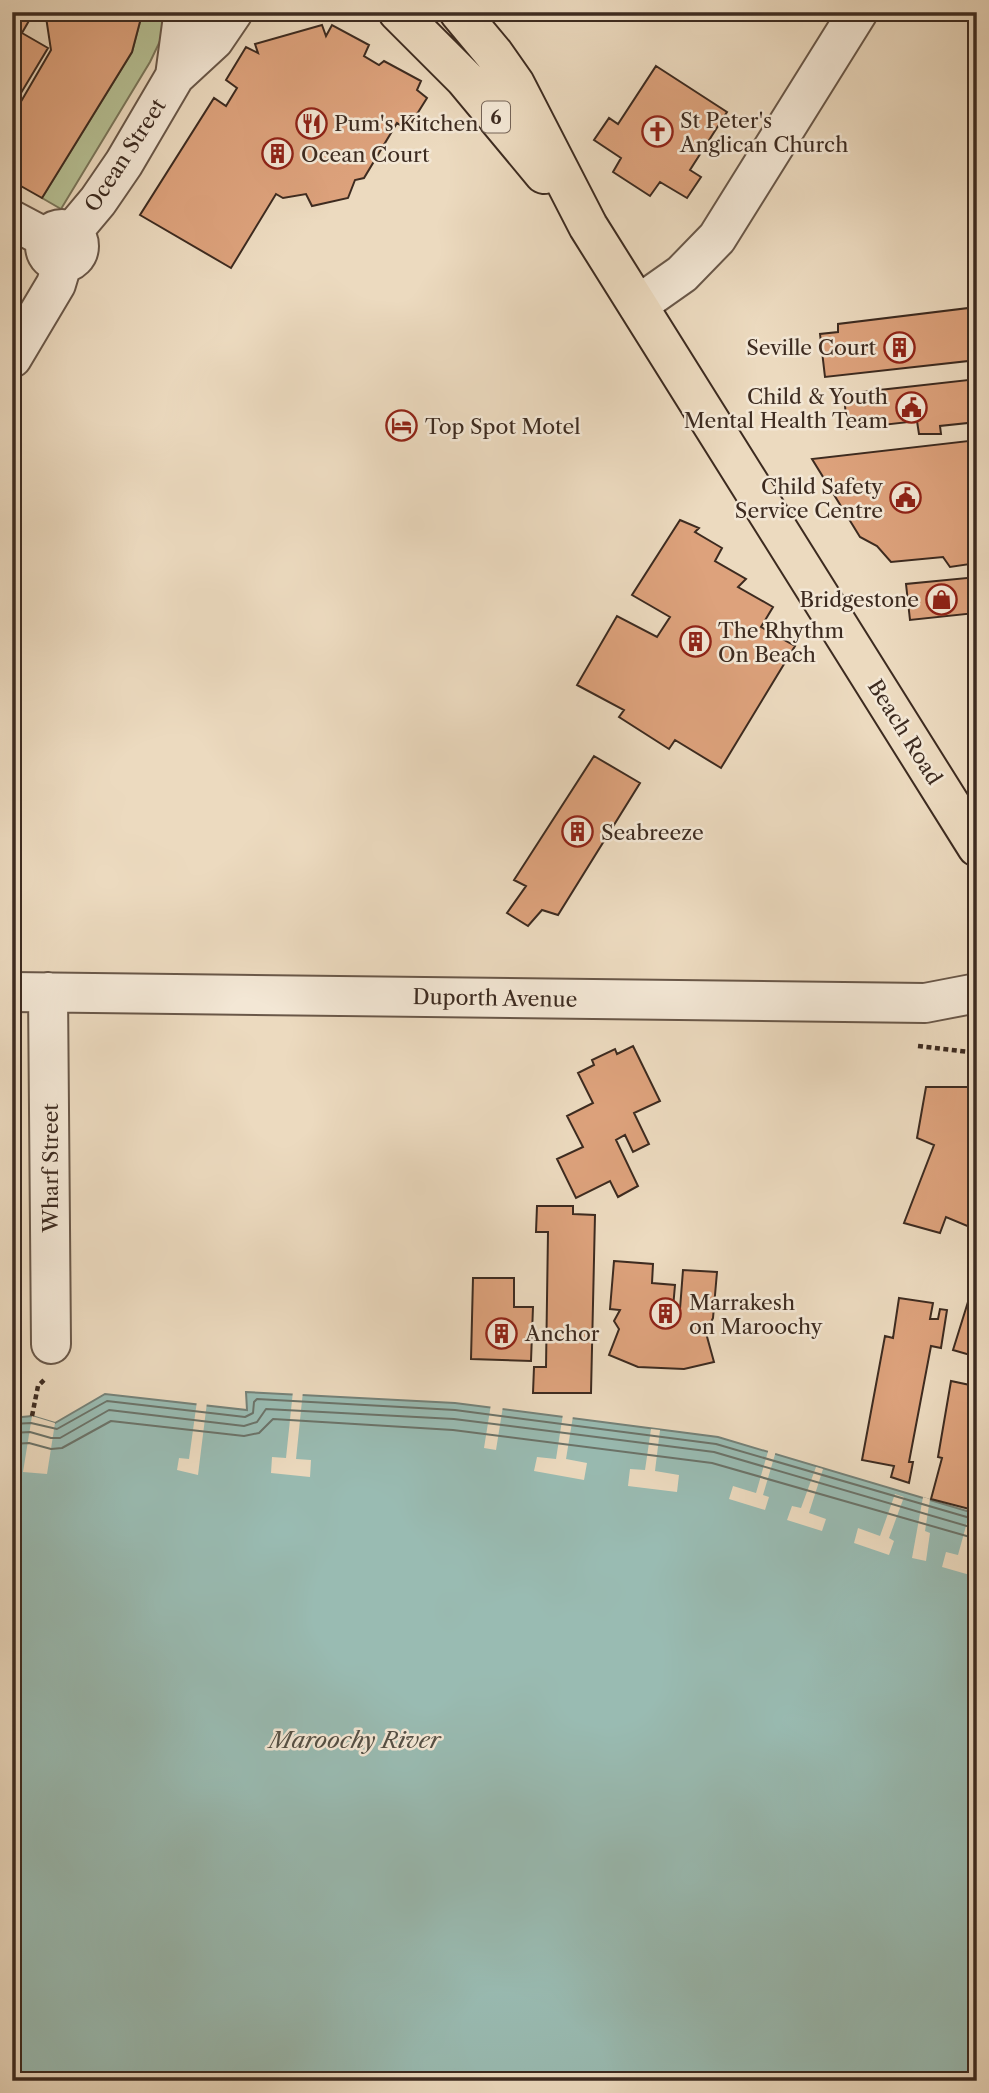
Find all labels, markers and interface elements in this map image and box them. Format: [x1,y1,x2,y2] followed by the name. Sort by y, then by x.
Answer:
[79,93,171,216] street label: Ocean Street
[482,102,510,132] road number: 6
[294,106,328,140] restaurant icon: Pum's Kitchen
[679,108,848,157] place label: St Peter's Anglican Church
[334,111,478,136] place label: Pum's Kitchen
[640,115,674,149] church icon: St Peter's Anglican Church
[261,137,295,171] building icon: Ocean Court
[301,142,430,167] place label: Ocean Court
[882,330,916,364] building icon: Seville Court
[746,335,877,360] place label: Seville Court
[684,384,888,433] place label: Child & Youth Mental Health Team
[894,391,928,425] public building icon: Child & Youth Mental Health Team
[385,409,419,443] hotel icon: Top Spot Motel
[425,414,580,439] place label: Top Spot Motel
[735,474,883,523] place label: Child Safety Service Centre
[889,481,923,515] public building icon: Child Safety Service Centre
[925,582,959,616] shop icon: Bridgestone
[799,587,919,612] place label: Bridgestone
[718,618,844,667] place label: The Rhythm On Beach
[678,625,712,659] building icon: The Rhythm On Beach
[863,675,947,789] street label: Beach Road
[561,815,595,849] building icon: Seabreeze
[601,820,704,845] place label: Seabreeze
[413,984,577,1012] street label: Duporth Avenue
[38,1103,63,1234] street label: Wharf Street
[689,1290,823,1339] place label: Marrakesh on Maroochy
[649,1297,683,1331] building icon: Marrakesh on Maroochy
[485,1316,519,1350] building icon: Anchor
[524,1321,600,1346] place label: Anchor
[266,1726,442,1754] water label: Maroochy River

